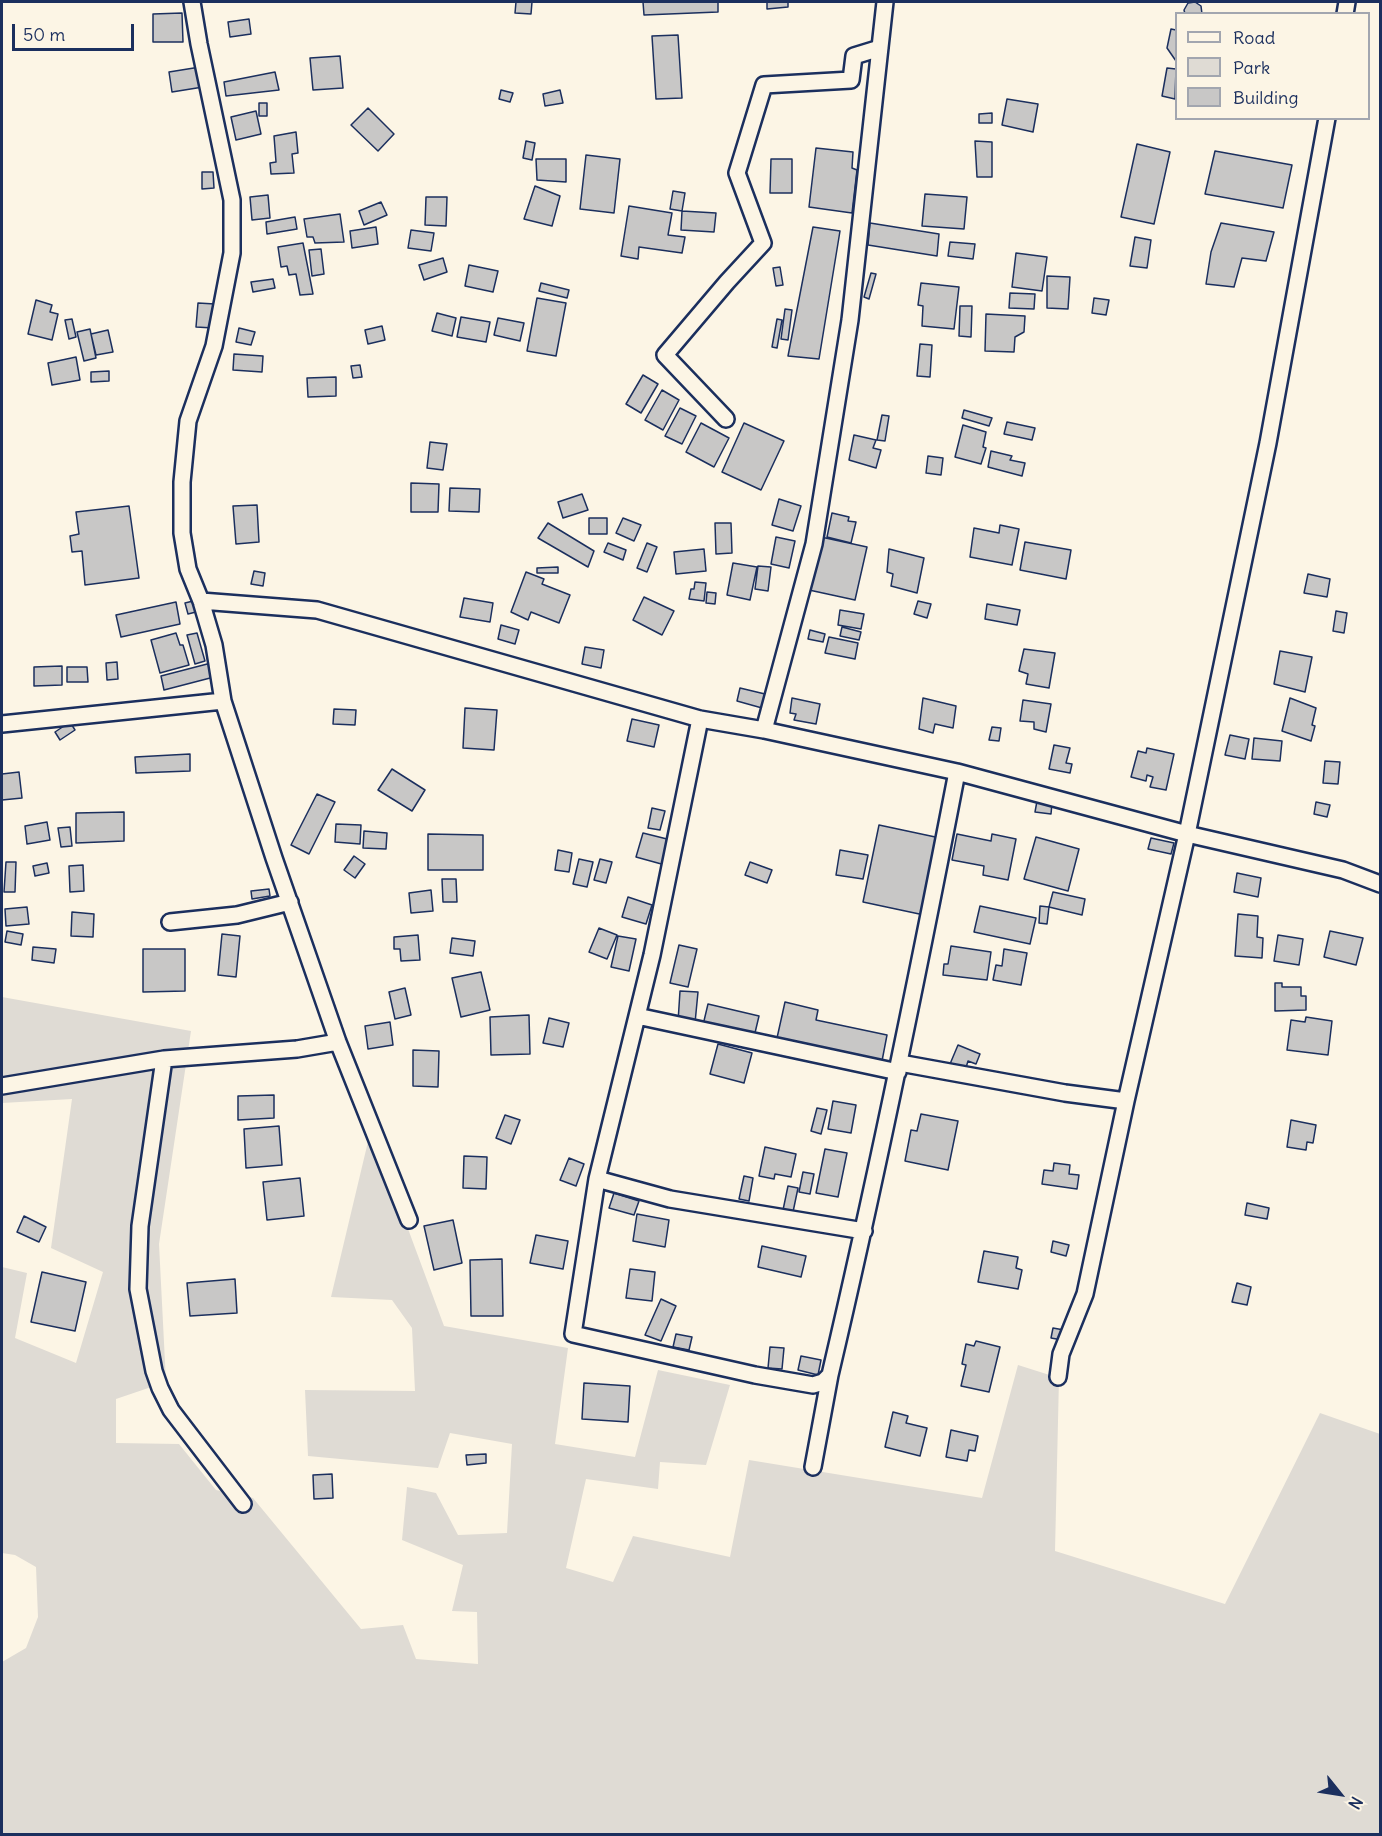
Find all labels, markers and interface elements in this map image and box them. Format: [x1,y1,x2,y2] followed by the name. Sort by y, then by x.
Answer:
[15,12,136,50] scale bar
[1175,12,1370,120] legend
[23,23,65,46] text: 50 m
[1233,26,1275,49] text: Road
[1233,56,1270,79] text: Park
[1233,86,1298,109] text: Building
[1310,1764,1370,1824] north arrow
[1344,1793,1367,1813] text: N

